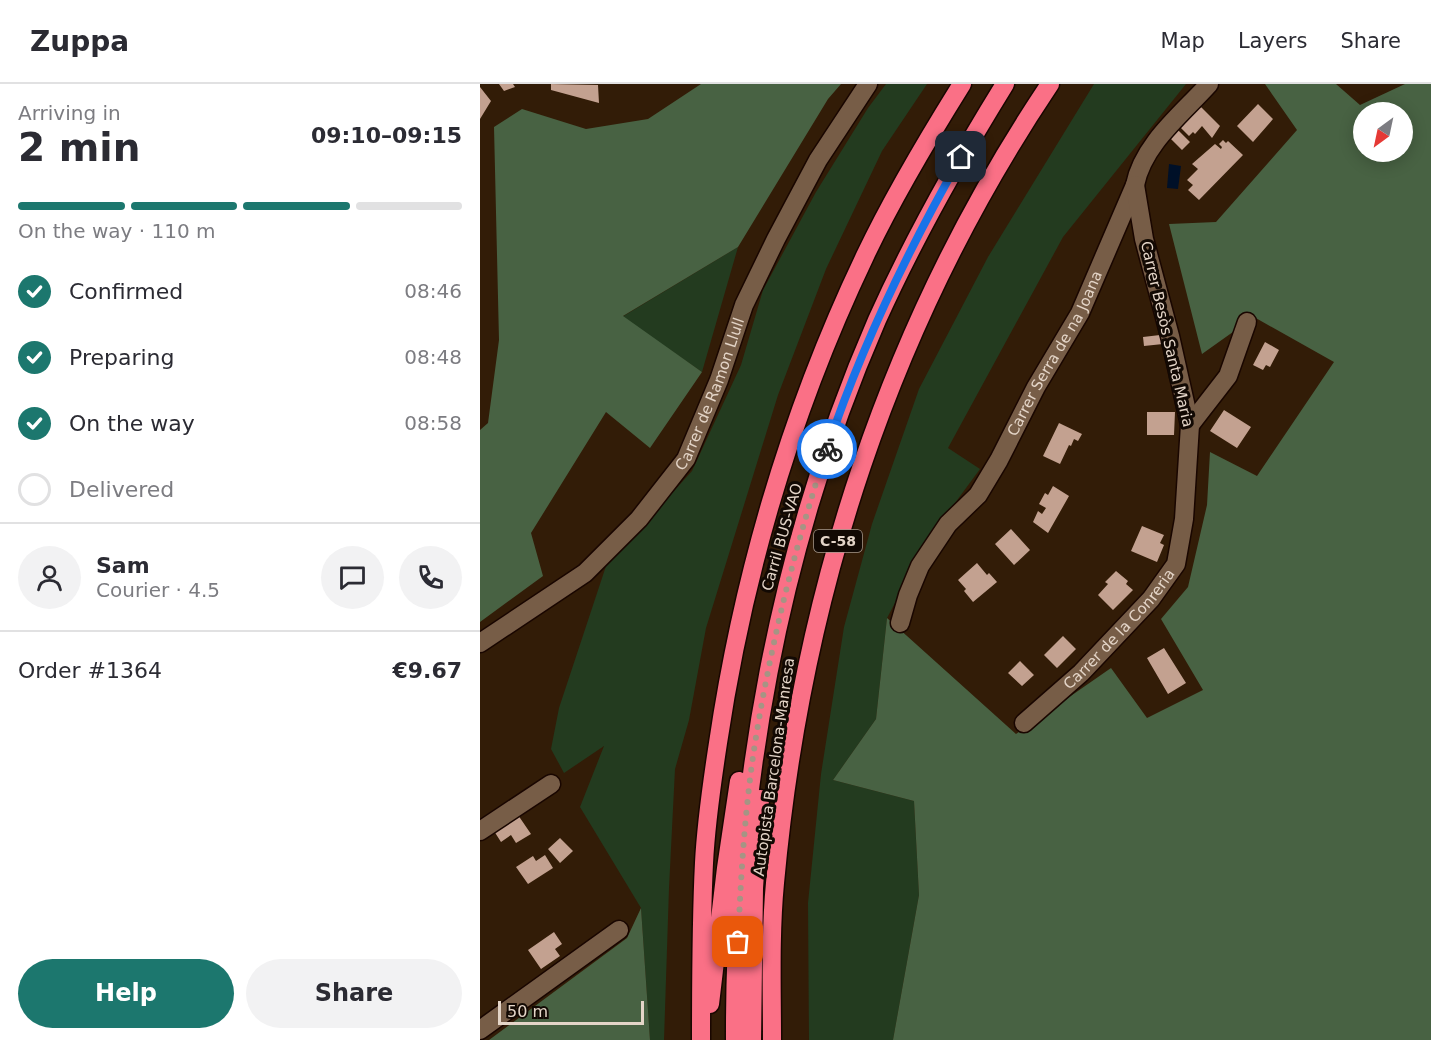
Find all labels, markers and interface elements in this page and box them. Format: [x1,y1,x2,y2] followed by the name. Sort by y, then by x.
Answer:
[30,25,129,58] text: Zuppa
[1161,29,1205,53] text: Map
[1238,29,1307,53] text: Layers
[1340,29,1401,53] text: Share
[18,101,121,125] text: Arriving in
[1353,102,1413,162] north arrow
[1353,102,1413,162] map controls
[311,123,462,148] text: 09:10–09:15
[18,125,140,170] text: 2 min
[935,131,986,182] pin
[944,140,977,173] icon: home
[18,219,216,243] text: On the way · 110 m
[1137,239,1197,429] street label: Carrer Besòs Santa Maria
[1004,268,1106,439] street label: Carrer Serra de na Joana
[18,275,51,308] icon: check
[69,279,183,304] text: Confirmed
[404,279,462,303] text: 08:46
[671,315,748,474] street label: Carrer de Ramon Llull
[18,341,51,374] icon: check
[69,345,175,370] text: Preparing
[404,345,462,369] text: 08:48
[18,407,51,440] icon: check
[69,411,195,436] text: On the way
[404,411,462,435] text: 08:58
[797,419,857,479] courier
[811,433,844,466] icon: bike
[69,477,174,502] text: Delivered
[758,481,806,593] street label: Carril BUS-VAO
[814,530,862,552] road number: C-58
[18,546,81,609] button: person
[321,546,384,609] button: chat
[399,546,462,609] button: phone
[96,553,150,578] text: Sam
[1060,565,1179,693] street label: Carrer de la Conreria
[96,578,220,602] text: Courier · 4.5
[750,657,798,877] street label: Autopista Barcelona-Manresa
[18,658,162,683] text: Order #1364
[392,658,462,683] text: €9.67
[712,916,763,967] pin
[721,925,754,958] icon: bag
[18,959,234,1028] button: Help
[246,959,462,1028] button: Share
[498,998,644,1026] scale bar
[507,1002,548,1021] text: 50 m

